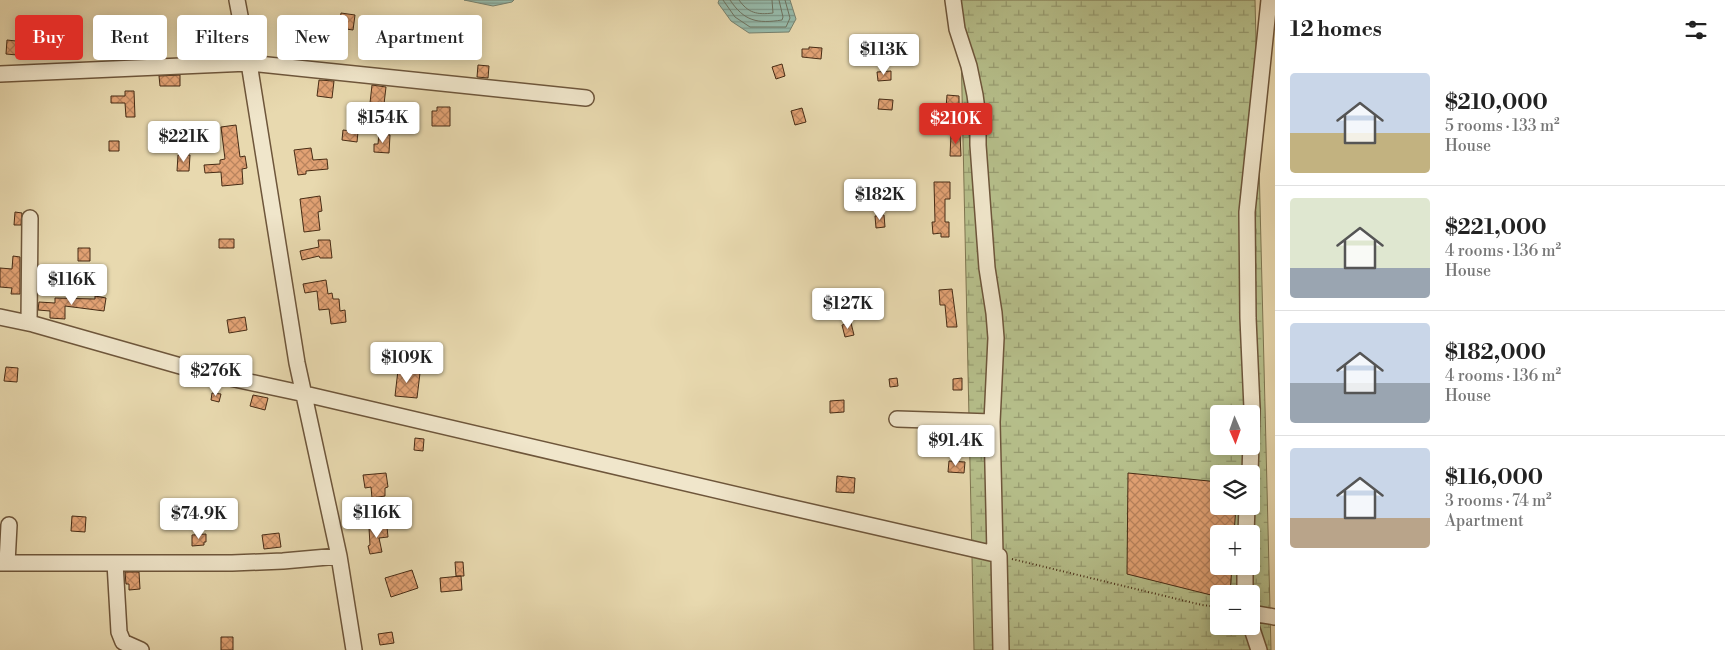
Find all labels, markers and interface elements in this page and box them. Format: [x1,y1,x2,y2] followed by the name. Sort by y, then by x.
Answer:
[15,15,83,60] chip: Buy
[93,15,167,60] chip: Rent
[177,15,267,60] chip: Filters
[277,15,348,60] chip: New
[358,15,482,60] chip: Apartment
[1682,16,1710,44] icon: filters
[1290,17,1382,43] text: 12 homes
[849,34,919,76] pin: $113K
[860,40,908,60] text: $113K
[1445,90,1548,116] text: $210,000
[1330,93,1390,153] icon: home
[348,102,418,144] pin: $154K
[921,102,991,145] pin: $210K
[357,108,409,128] text: $154K
[930,109,982,129] text: $210K
[1445,116,1560,136] text: 5 rooms · 133 m²
[149,120,219,163] pin: $221K
[159,127,209,147] text: $221K
[1445,136,1491,156] text: House
[845,178,915,221] pin: $182K
[855,185,905,205] text: $182K
[1445,215,1547,241] text: $221,000
[1330,218,1390,278] icon: home
[1445,241,1561,261] text: 4 rooms · 136 m²
[1445,261,1491,281] text: House
[37,264,107,306] pin: $116K
[48,270,96,290] text: $116K
[813,288,883,330] pin: $127K
[823,294,873,314] text: $127K
[1445,340,1546,366] text: $182,000
[372,342,442,384] pin: $109K
[1330,343,1390,403] icon: home
[381,348,433,368] text: $109K
[181,354,251,397] pin: $276K
[190,361,242,381] text: $276K
[1445,366,1561,386] text: 4 rooms · 136 m²
[1445,386,1491,406] text: House
[1210,405,1260,455] north arrow
[1210,405,1260,635] map controls
[915,424,997,467] pin: $91.4K
[929,431,983,451] text: $91.4K
[1210,465,1260,515] button: layers
[1445,465,1543,491] text: $116,000
[1330,468,1390,528] icon: home
[1445,491,1552,511] text: 3 rooms · 74 m²
[342,496,412,539] pin: $116K
[158,498,240,540] pin: $74.9K
[353,503,401,523] text: $116K
[171,504,227,524] text: $74.9K
[1445,511,1524,531] text: Apartment
[1210,525,1260,575] button: +
[1210,585,1260,635] button: −

